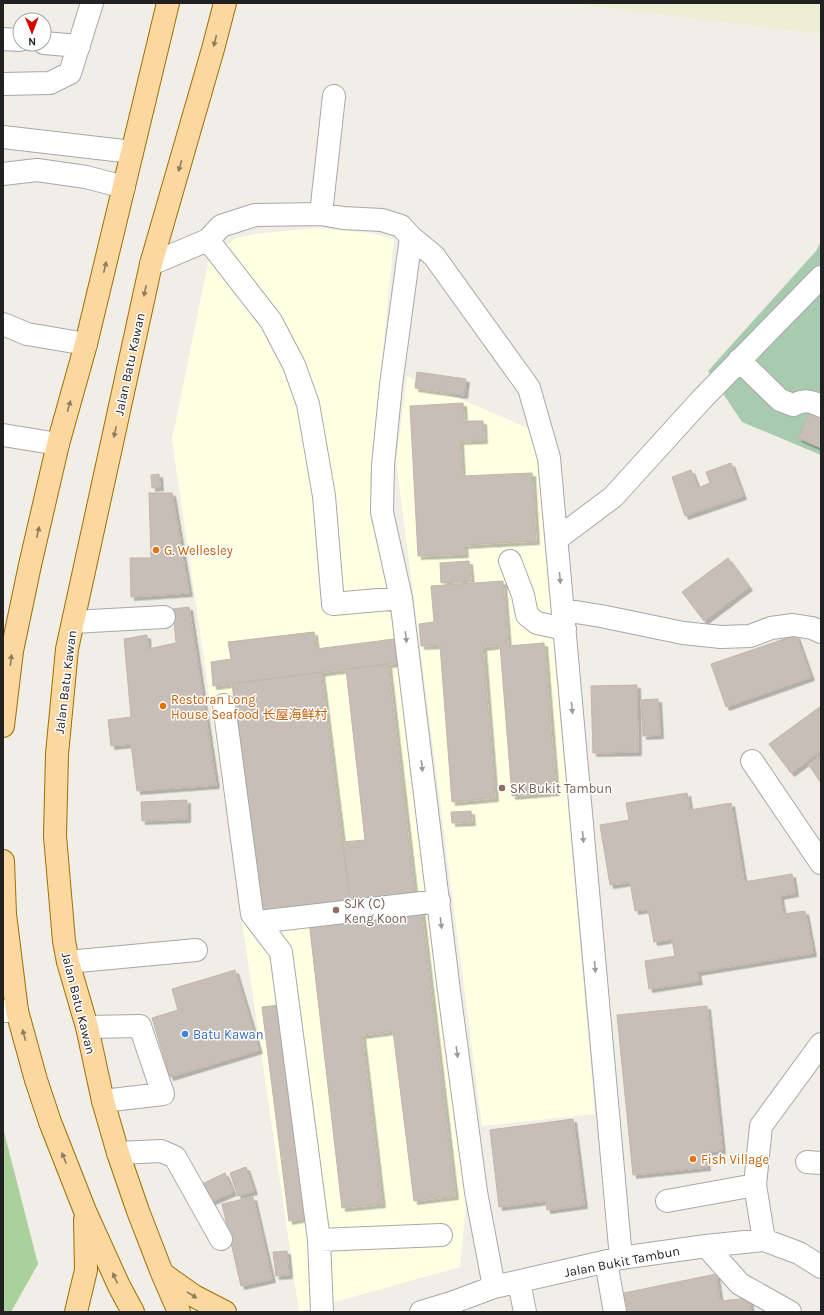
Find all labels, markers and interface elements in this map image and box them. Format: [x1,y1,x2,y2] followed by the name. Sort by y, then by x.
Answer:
[12,12,52,52] north arrow
[28,35,36,48] text: N
[212,35,218,47] one-way arrow
[177,160,183,172] one-way arrow
[102,261,108,273] one-way arrow
[142,285,148,297] one-way arrow
[111,311,148,417] street label: Jalan Batu Kawan
[66,400,72,412] one-way arrow
[111,426,117,438] one-way arrow
[35,526,41,539] one-way arrow
[164,543,233,558] place label: G. Wellesley
[151,545,161,555] marker: G. Wellesley
[557,572,564,584] one-way arrow
[52,629,79,735] street label: Jalan Batu Kawan
[403,631,409,643] one-way arrow
[8,654,14,666] one-way arrow
[171,692,327,722] place label: Restoran Long House Seafood 长屋海鲜村
[158,701,168,711] marker: Restoran Long House Seafood 长屋海鲜村
[568,702,575,714] one-way arrow
[419,760,425,772] one-way arrow
[510,781,612,796] place label: SK Bukit Tambun
[497,783,507,793] marker: SK Bukit Tambun
[580,831,586,843] one-way arrow
[344,896,407,926] place label: SJK (C) Keng Koon
[331,905,341,915] marker: SJK (C) Keng Koon
[438,917,444,929] one-way arrow
[59,951,98,1056] street label: Jalan Batu Kawan
[591,961,598,973] one-way arrow
[193,1027,264,1042] place label: Batu Kawan
[21,1028,27,1040] one-way arrow
[180,1029,190,1039] marker: Batu Kawan
[454,1046,461,1058] one-way arrow
[61,1152,67,1164] one-way arrow
[701,1152,769,1167] place label: Fish Village
[688,1154,698,1164] marker: Fish Village
[563,1243,681,1280] street label: Jalan Bukit Tambun
[112,1272,118,1283] one-way arrow
[187,1291,198,1299] one-way arrow

